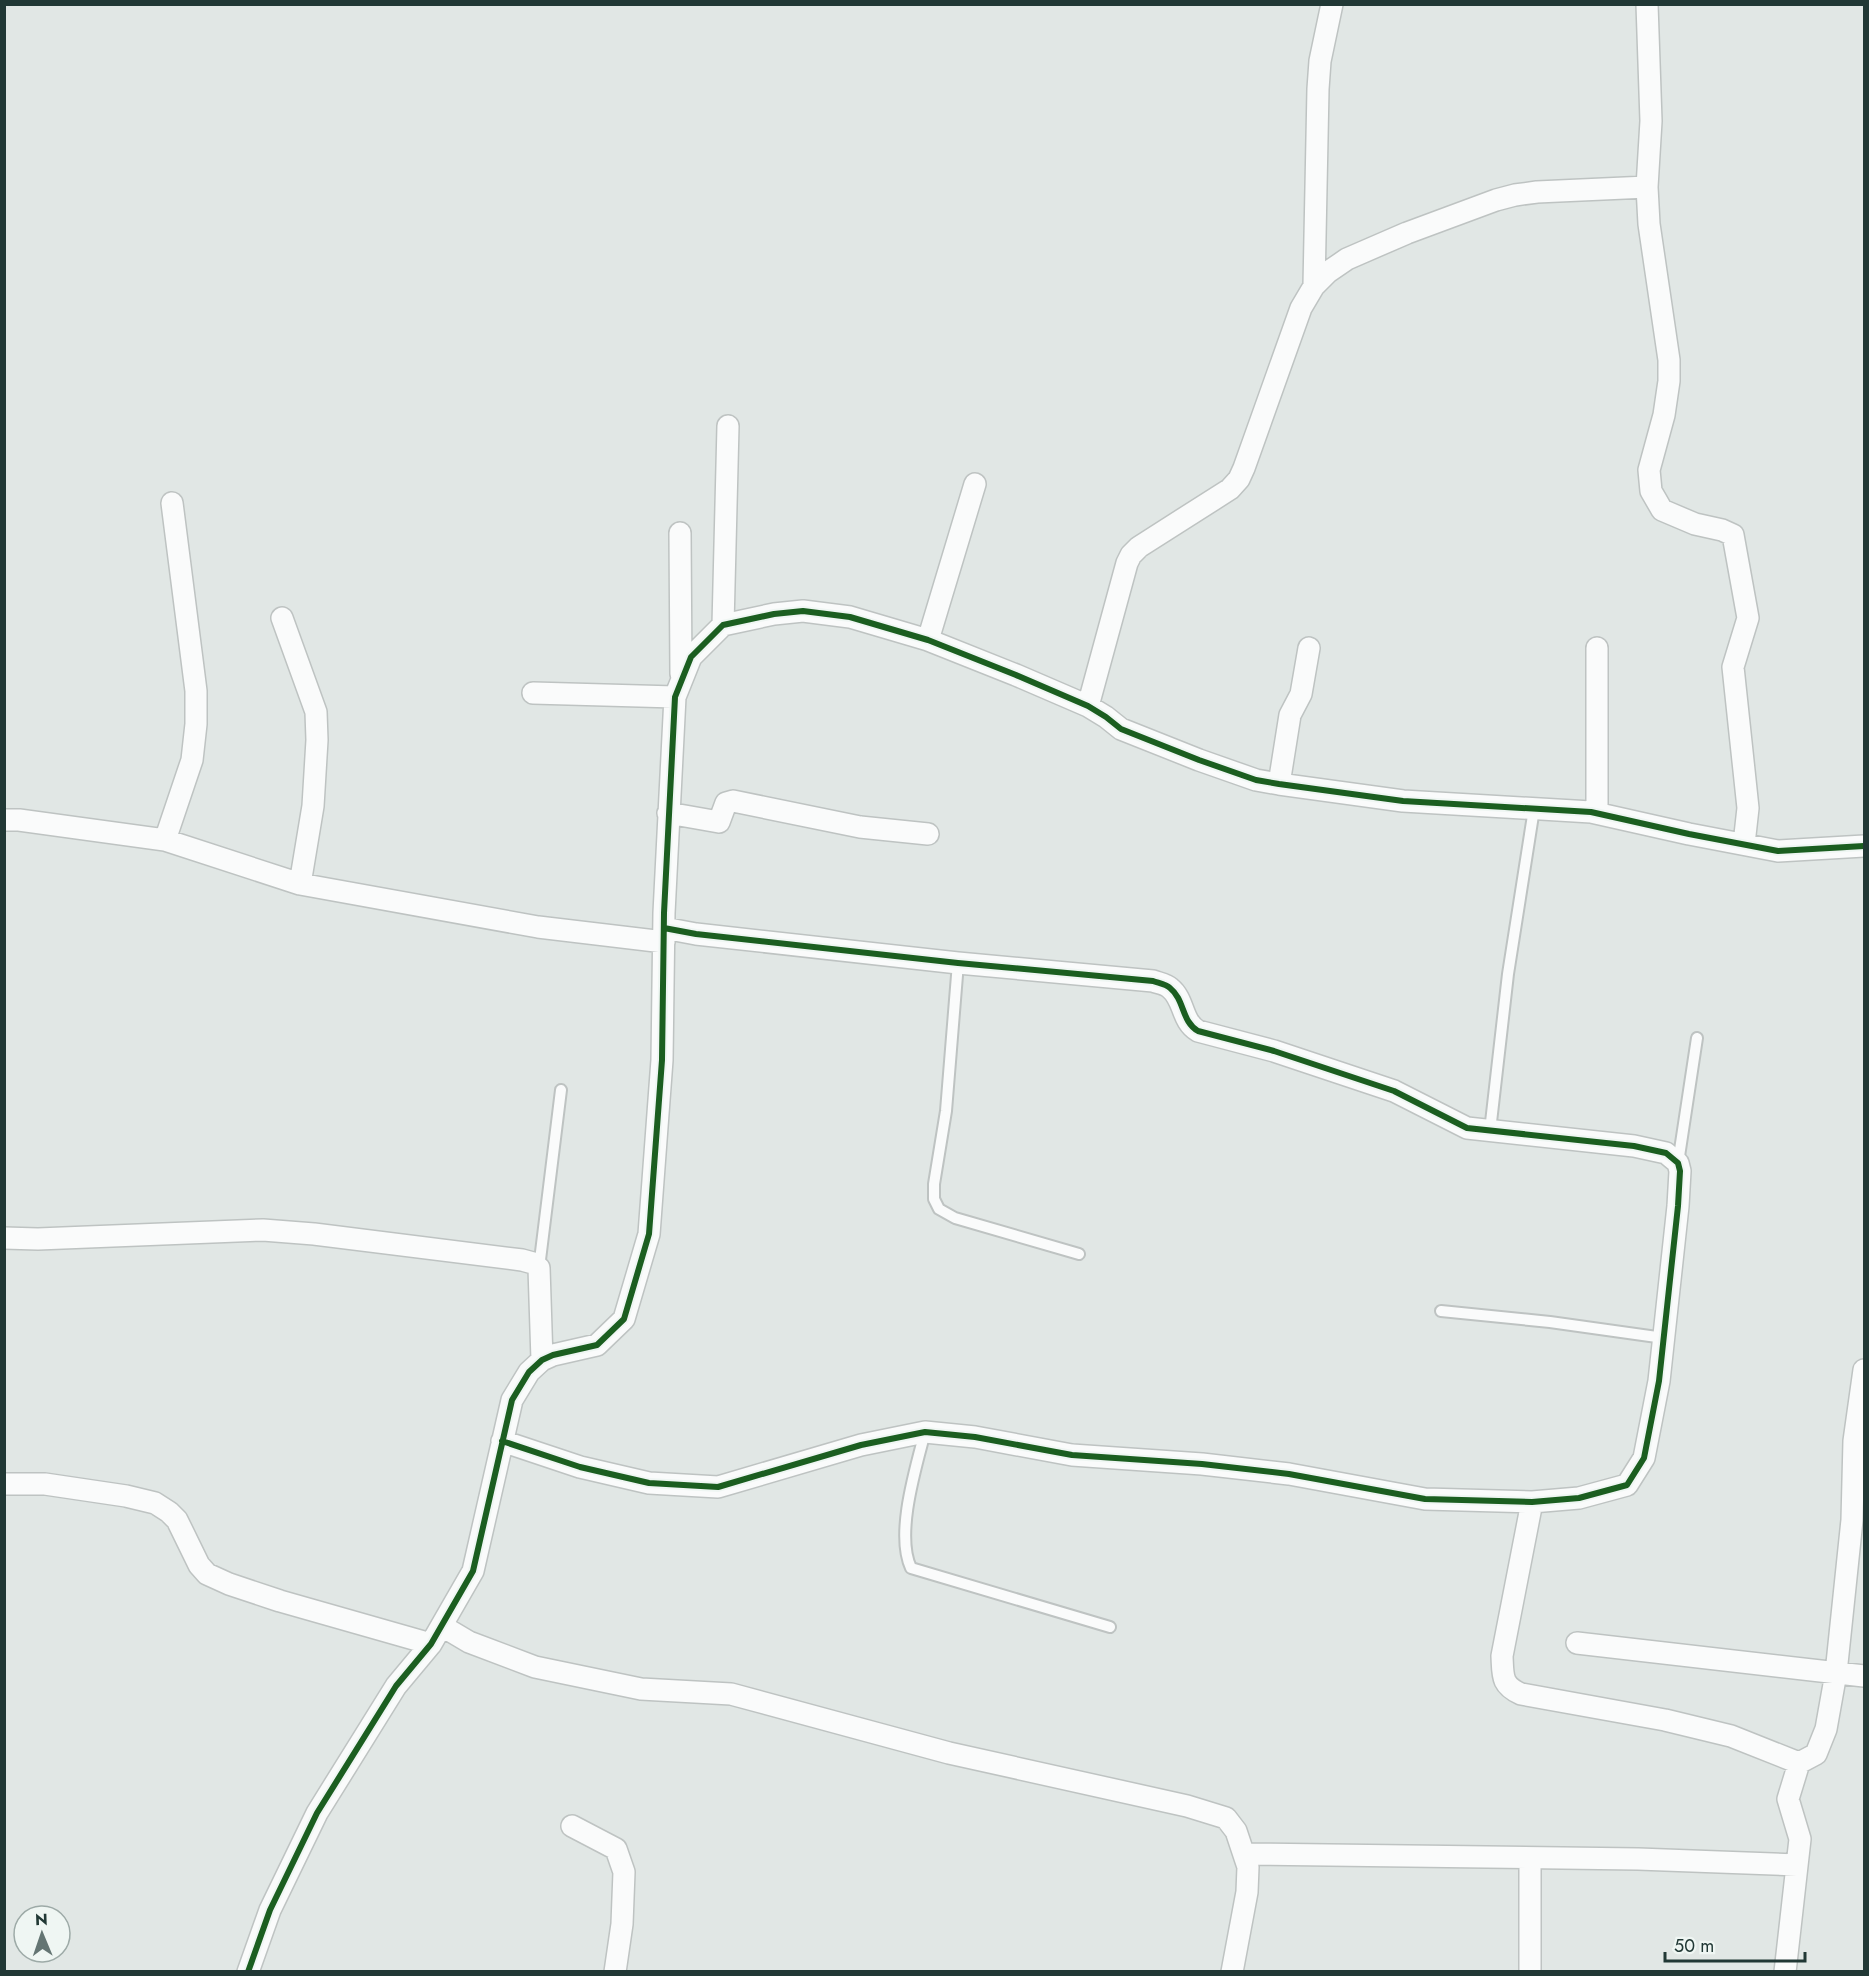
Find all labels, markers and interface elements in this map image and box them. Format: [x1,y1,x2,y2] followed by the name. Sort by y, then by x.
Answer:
[12,1904,72,1964] north arrow
[35,1908,48,1931] text: N
[1665,1925,1804,1963] scale bar
[1674,1933,1714,1959] text: 50 m

